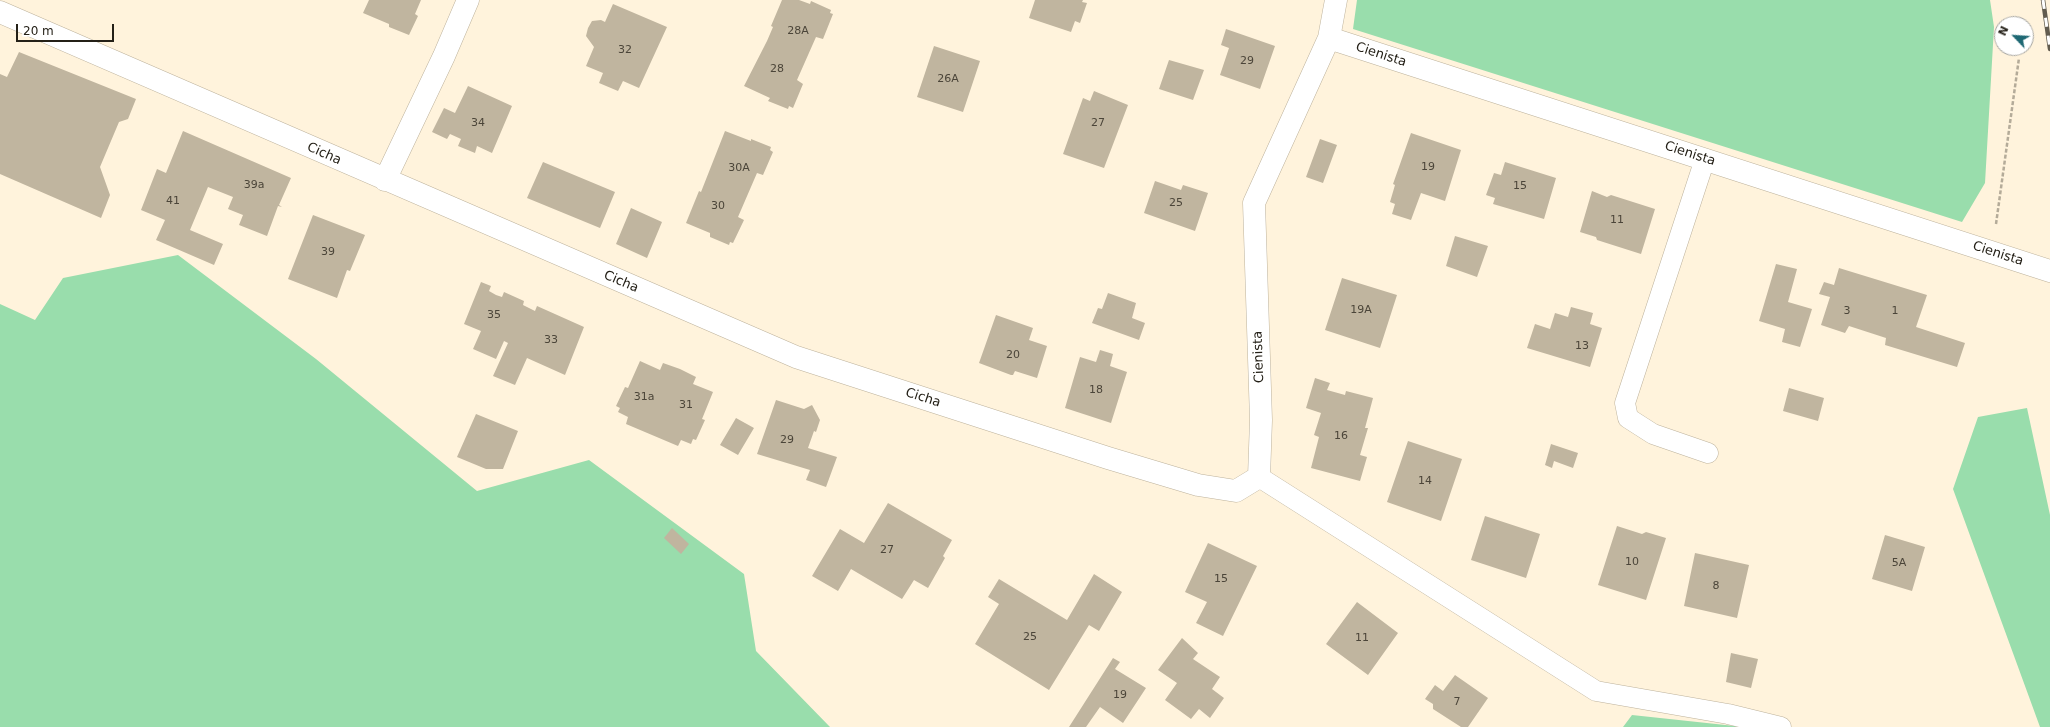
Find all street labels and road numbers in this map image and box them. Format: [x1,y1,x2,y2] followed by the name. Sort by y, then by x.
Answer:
[1354,39,1408,71] street label: Cienista
[1663,138,1717,170] street label: Cienista
[304,140,344,168] street label: Cicha
[1971,238,2025,270] street label: Cienista
[601,268,641,296] street label: Cicha
[1250,331,1268,383] street label: Cienista
[903,385,943,411] street label: Cicha

